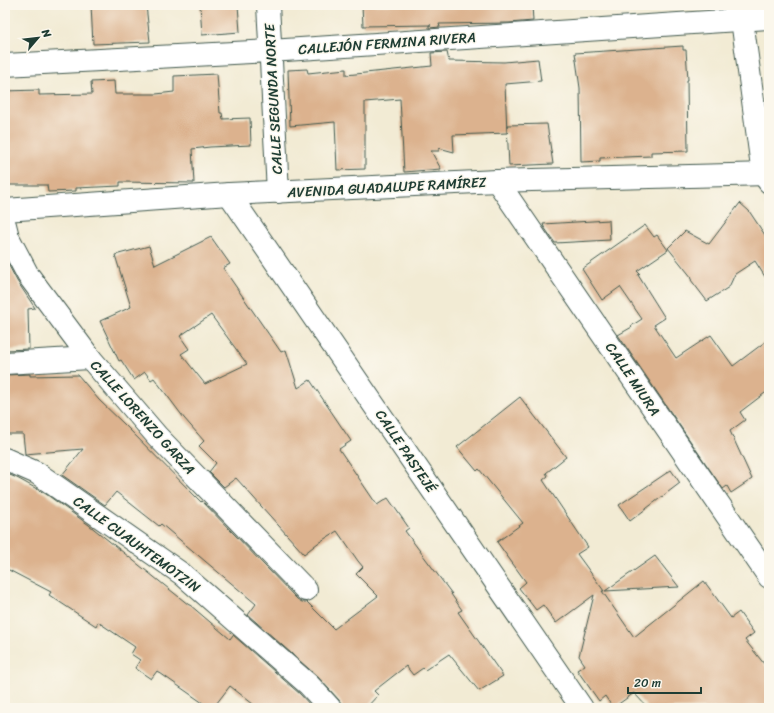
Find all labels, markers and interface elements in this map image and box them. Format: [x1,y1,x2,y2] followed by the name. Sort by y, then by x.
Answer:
[18,18,58,58] north arrow
[257,22,290,175] street label: CALLE SEGUNDA NORTE
[36,25,57,42] text: N
[297,25,477,62] street label: CALLEJÓN FERMINA RIVERA
[286,170,487,205] street label: AVENIDA GUADALUPE RAMÍREZ
[598,337,667,421] street label: CALLE MIURA
[84,354,201,481] street label: CALLE LORENZO GARZA
[368,404,444,499] street label: CALLE PASTEJÉ
[68,489,206,600] street label: CALLE CUAUHTEMOTZIN
[628,669,701,695] scale bar
[634,672,661,694] text: 20 m

